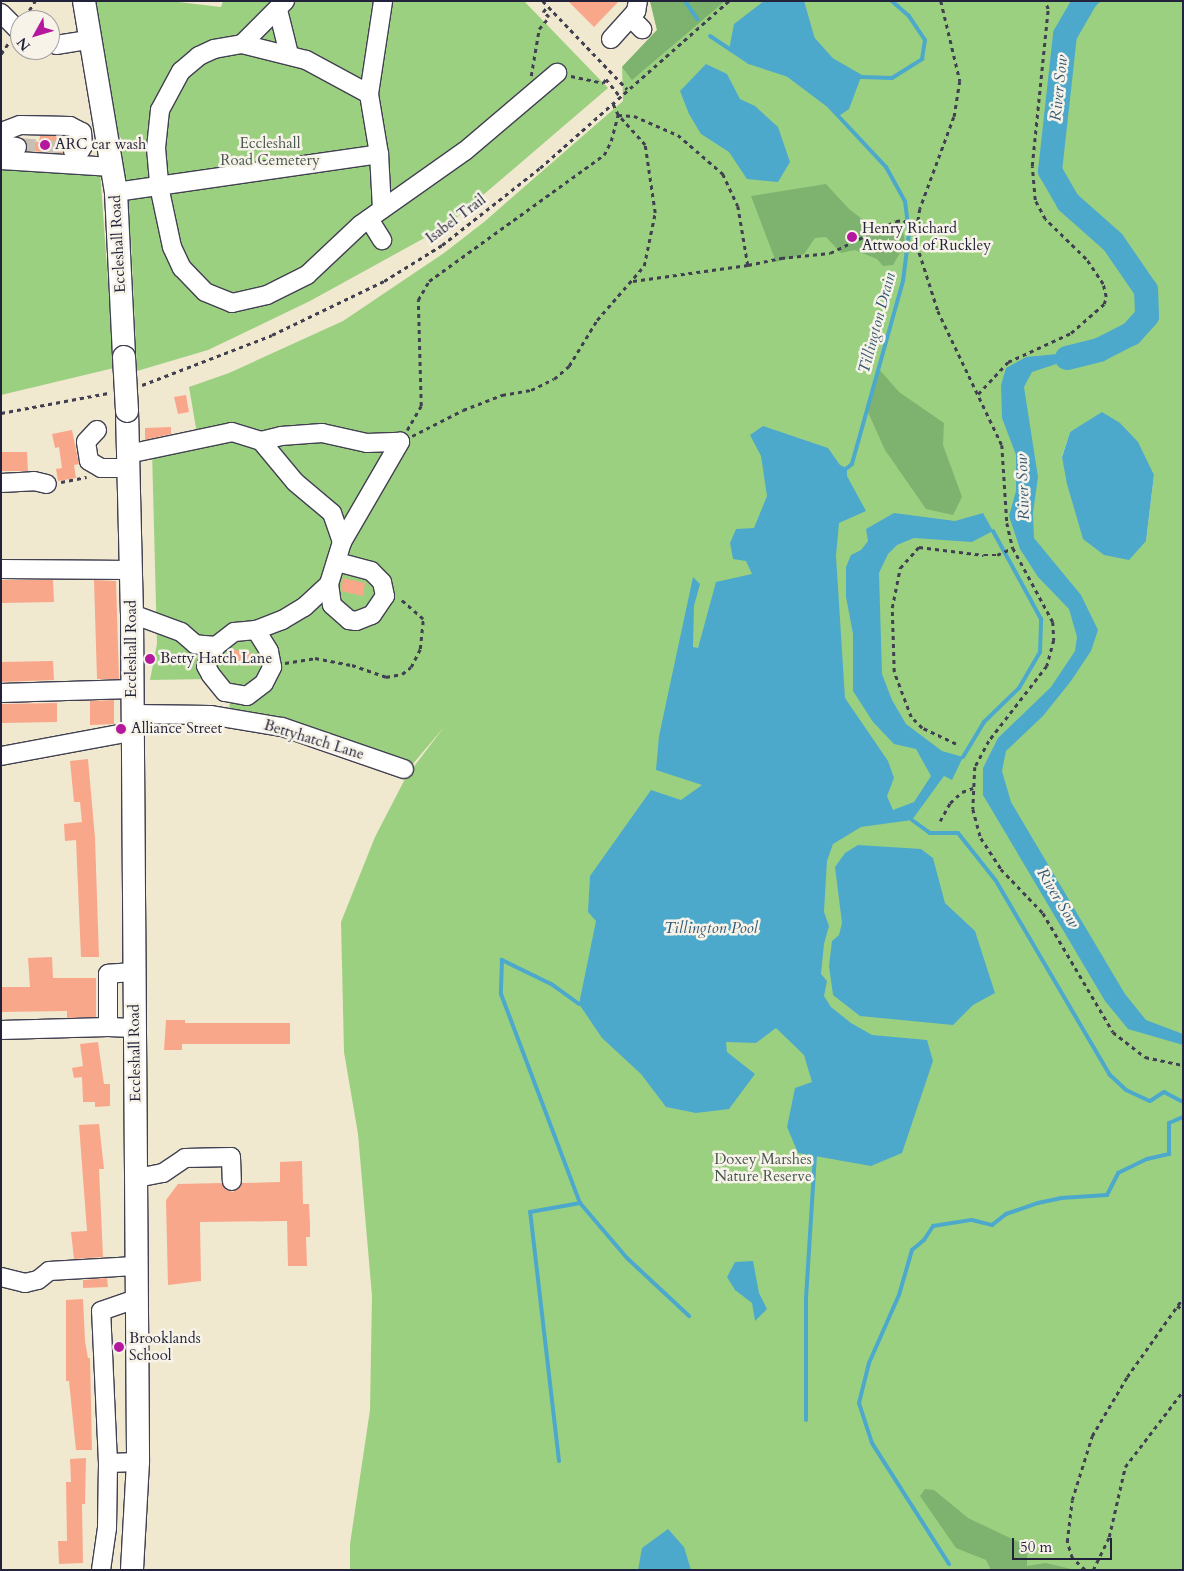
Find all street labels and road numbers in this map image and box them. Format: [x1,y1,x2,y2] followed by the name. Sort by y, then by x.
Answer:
[423,191,489,247] street label: Isabel Trail
[106,195,130,293] street label: Eccleshall Road
[123,600,141,698] street label: Eccleshall Road
[262,716,366,764] street label: Bettyhatch Lane
[125,1004,145,1102] street label: Eccleshall Road

